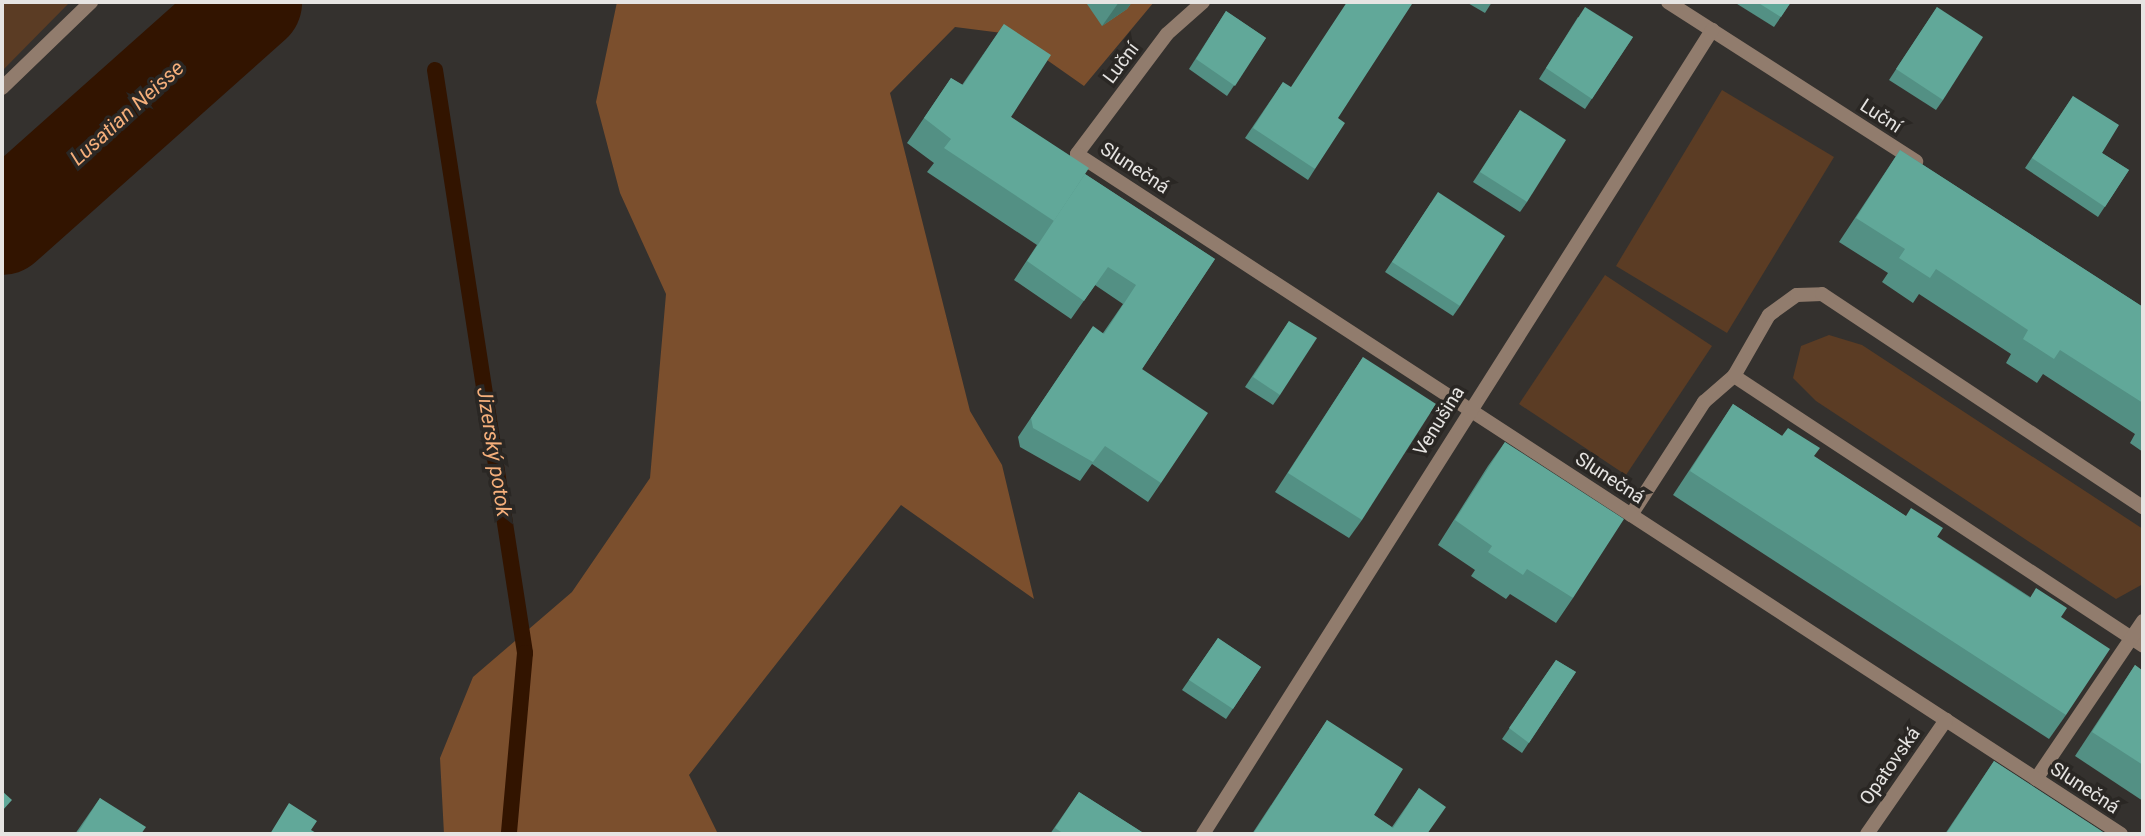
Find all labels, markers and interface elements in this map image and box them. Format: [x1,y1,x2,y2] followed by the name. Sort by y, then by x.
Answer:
[1098,38,1144,88] street label: Luční
[65,55,189,171] water label: Lusatian Neisse
[1856,94,1906,138] street label: Luční
[1096,137,1174,199] street label: Slunečná
[1409,382,1469,460] street label: Venušina
[471,385,517,519] water label: Jizerský potok
[1571,447,1649,509] street label: Slunečná
[1855,723,1925,809] street label: Opatovská
[2046,757,2124,819] street label: Slunečná

